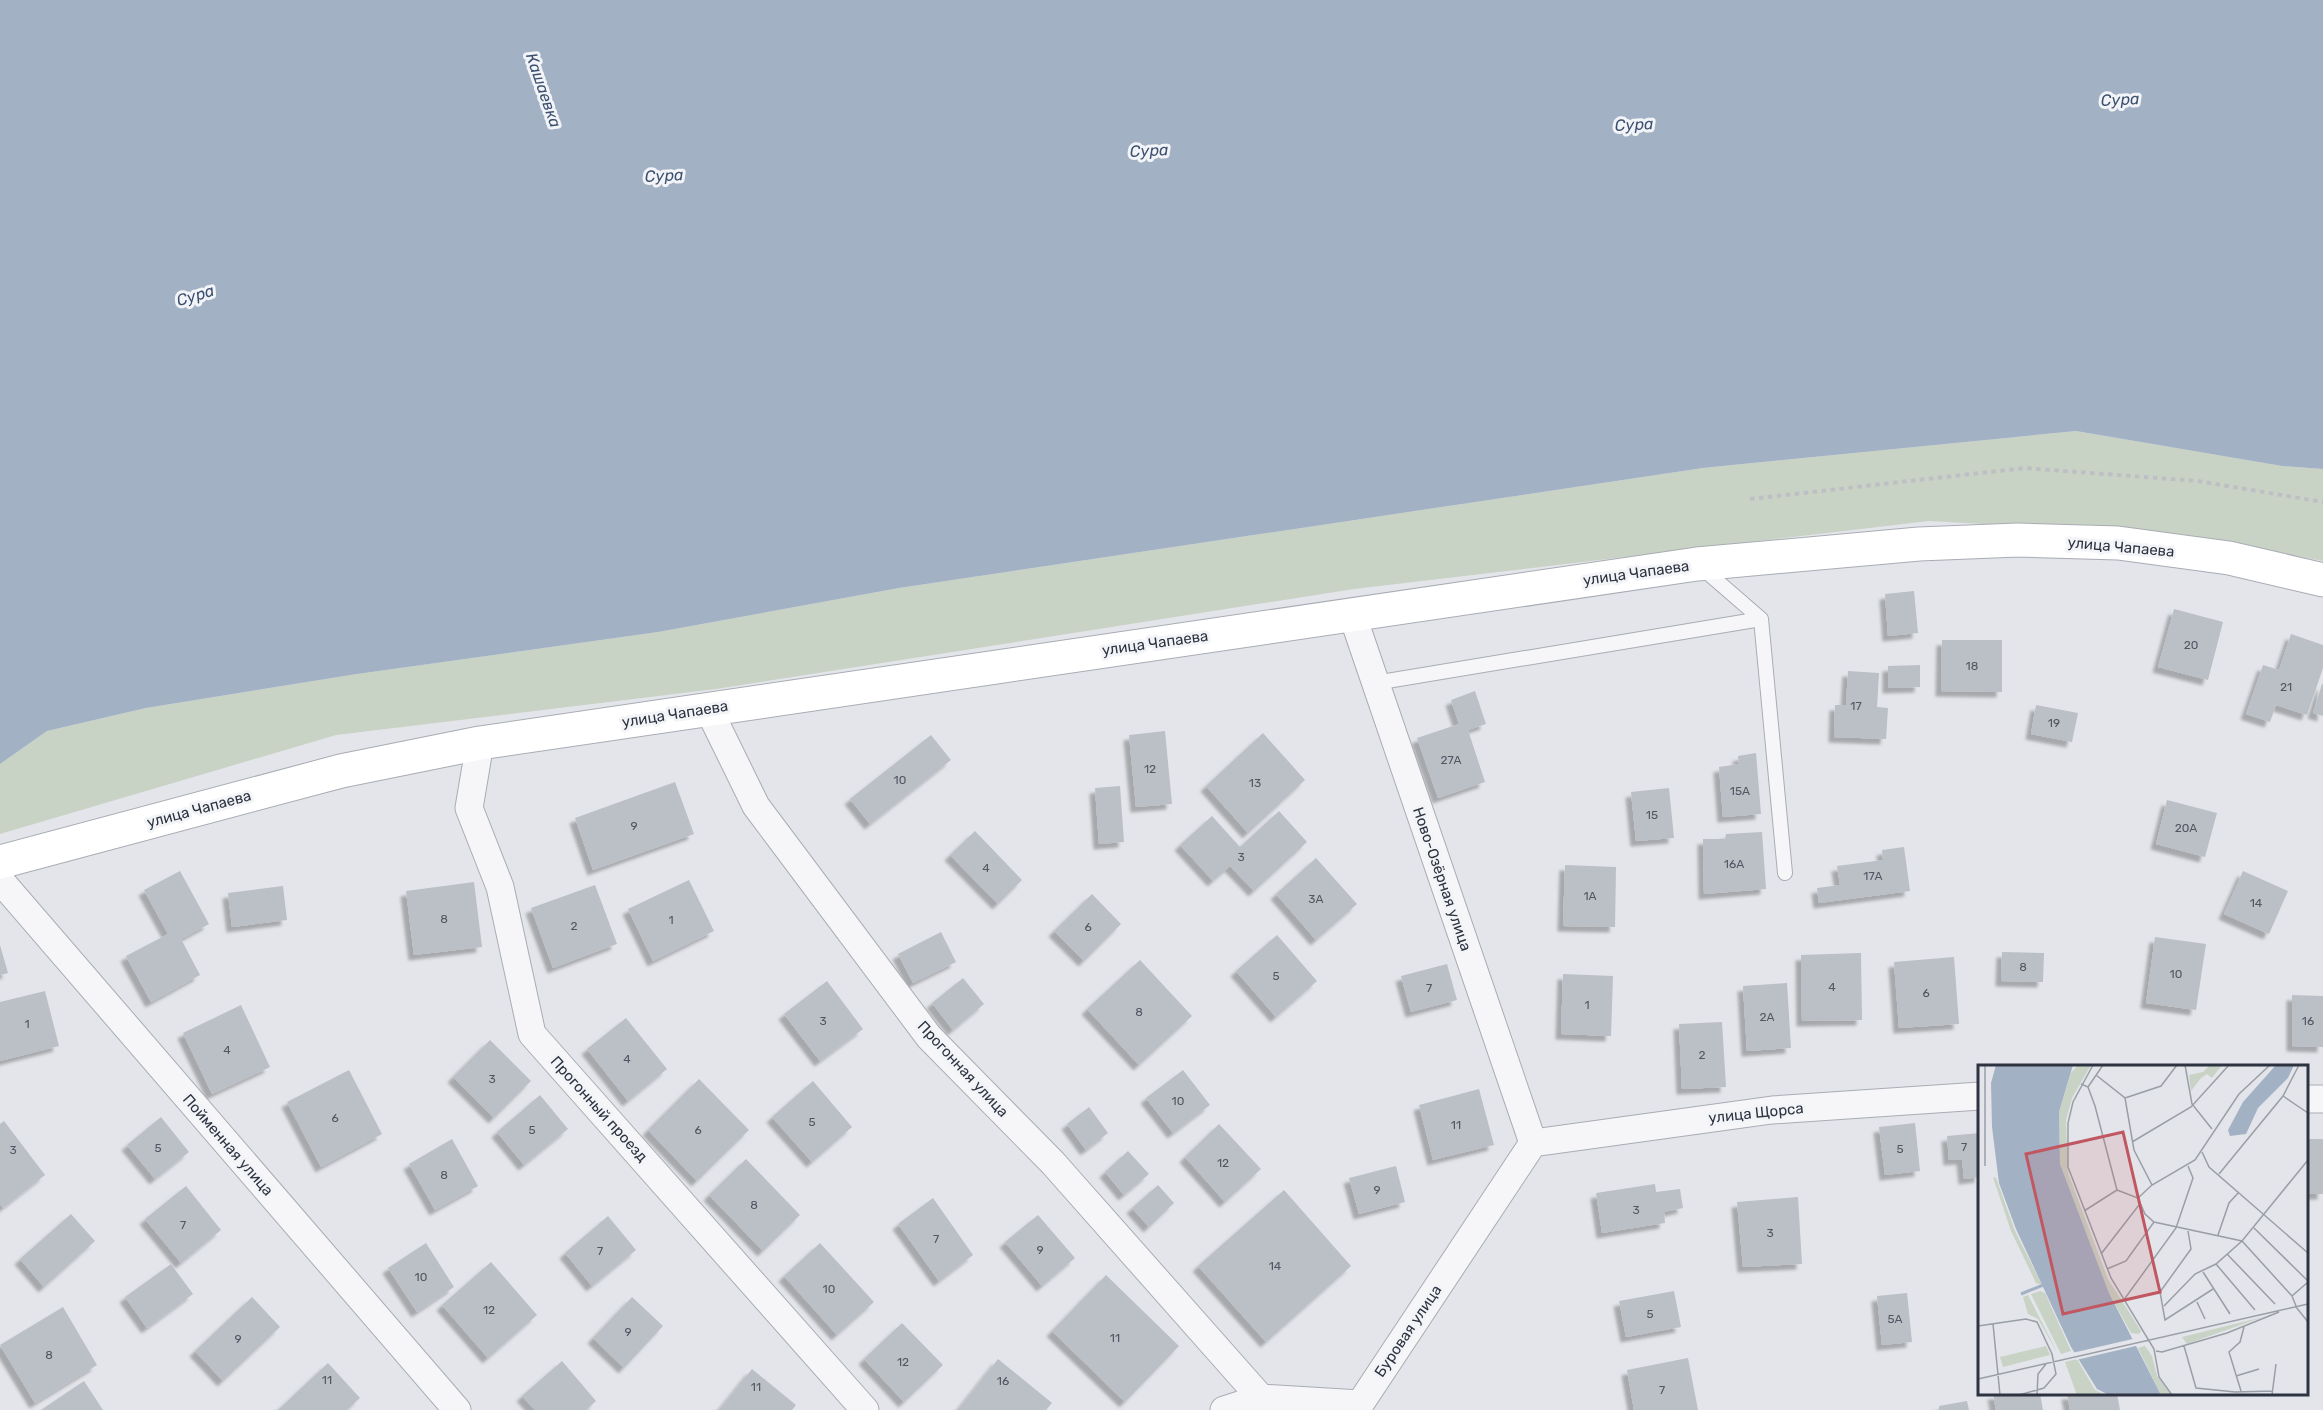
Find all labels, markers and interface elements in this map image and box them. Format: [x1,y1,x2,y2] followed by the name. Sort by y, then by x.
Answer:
[522,50,565,130] water label: Кашаевка
[2100,89,2140,110] water label: Сура
[1614,114,1654,135] water label: Сура
[1129,140,1169,161] water label: Сура
[644,165,684,186] water label: Сура
[174,281,216,310] water label: Сура
[2067,533,2175,561] street label: улица Чапаева
[1582,557,1690,589] street label: улица Чапаева
[1101,627,1209,659] street label: улица Чапаева
[2184,638,2198,652] house number: 20
[1966,659,1978,673] house number: 18
[2280,680,2292,694] house number: 21
[621,697,729,731] street label: улица Чапаева
[1850,699,1862,713] house number: 17
[2048,716,2060,730] house number: 19
[1440,753,1462,767] house number: 27А
[1144,762,1156,776] house number: 12
[894,773,906,787] house number: 10
[1249,776,1261,790] house number: 13
[1730,784,1750,798] house number: 15А
[145,786,253,832] street label: улица Чапаева
[1409,805,1475,953] street label: Ново-Озёрная улица
[1646,808,1658,822] house number: 15
[630,819,638,833] house number: 9
[2175,821,2197,835] house number: 20А
[1237,850,1245,864] house number: 3
[1724,857,1744,871] house number: 16А
[982,861,990,875] house number: 4
[1863,869,1883,883] house number: 17А
[1583,889,1597,903] house number: 1А
[1308,892,1324,906] house number: 3А
[2250,896,2263,910] house number: 14
[440,912,448,926] house number: 8
[668,913,674,927] house number: 1
[570,919,578,933] house number: 2
[1084,920,1092,934] house number: 6
[2019,960,2027,974] house number: 8
[2170,967,2182,981] house number: 10
[1272,969,1280,983] house number: 5
[1828,980,1836,994] house number: 4
[1426,981,1432,995] house number: 7
[1922,986,1930,1000] house number: 6
[1584,998,1590,1012] house number: 1
[1135,1005,1143,1019] house number: 8
[1759,1010,1775,1024] house number: 2А
[819,1014,827,1028] house number: 3
[2302,1014,2314,1028] house number: 16
[24,1017,30,1031] house number: 1
[914,1017,1012,1121] street label: Прогонная улица
[223,1043,231,1057] house number: 4
[1698,1048,1706,1062] house number: 2
[547,1052,651,1166] street label: Прогонный проезд
[623,1052,631,1066] house number: 4
[1978,1065,2308,1395] inset map
[488,1072,496,1086] house number: 3
[179,1091,277,1199] street label: Пойменная улица
[1172,1094,1184,1108] house number: 10
[1708,1099,1804,1127] street label: улица Щорса
[331,1111,339,1125] house number: 6
[808,1115,816,1129] house number: 5
[1451,1118,1461,1132] house number: 11
[528,1123,536,1137] house number: 5
[694,1123,702,1137] house number: 6
[1961,1140,1967,1154] house number: 7
[154,1141,162,1155] house number: 5
[1896,1142,1904,1156] house number: 5
[9,1143,17,1157] house number: 3
[1217,1156,1229,1170] house number: 12
[440,1168,448,1182] house number: 8
[1373,1183,1381,1197] house number: 9
[750,1198,758,1212] house number: 8
[1632,1203,1640,1217] house number: 3
[180,1218,186,1232] house number: 7
[1766,1226,1774,1240] house number: 3
[933,1232,939,1246] house number: 7
[1036,1243,1044,1257] house number: 9
[597,1244,603,1258] house number: 7
[1269,1259,1282,1273] house number: 14
[415,1270,427,1284] house number: 10
[823,1282,835,1296] house number: 10
[1371,1282,1445,1380] street label: Буровая улица
[483,1303,495,1317] house number: 12
[1646,1307,1654,1321] house number: 5
[1887,1312,1903,1326] house number: 5А
[624,1325,632,1339] house number: 9
[1110,1331,1120,1345] house number: 11
[234,1332,242,1346] house number: 9
[45,1348,53,1362] house number: 8
[897,1355,909,1369] house number: 12
[322,1373,332,1387] house number: 11
[997,1374,1009,1388] house number: 16
[751,1380,761,1394] house number: 11
[1659,1383,1665,1397] house number: 7

